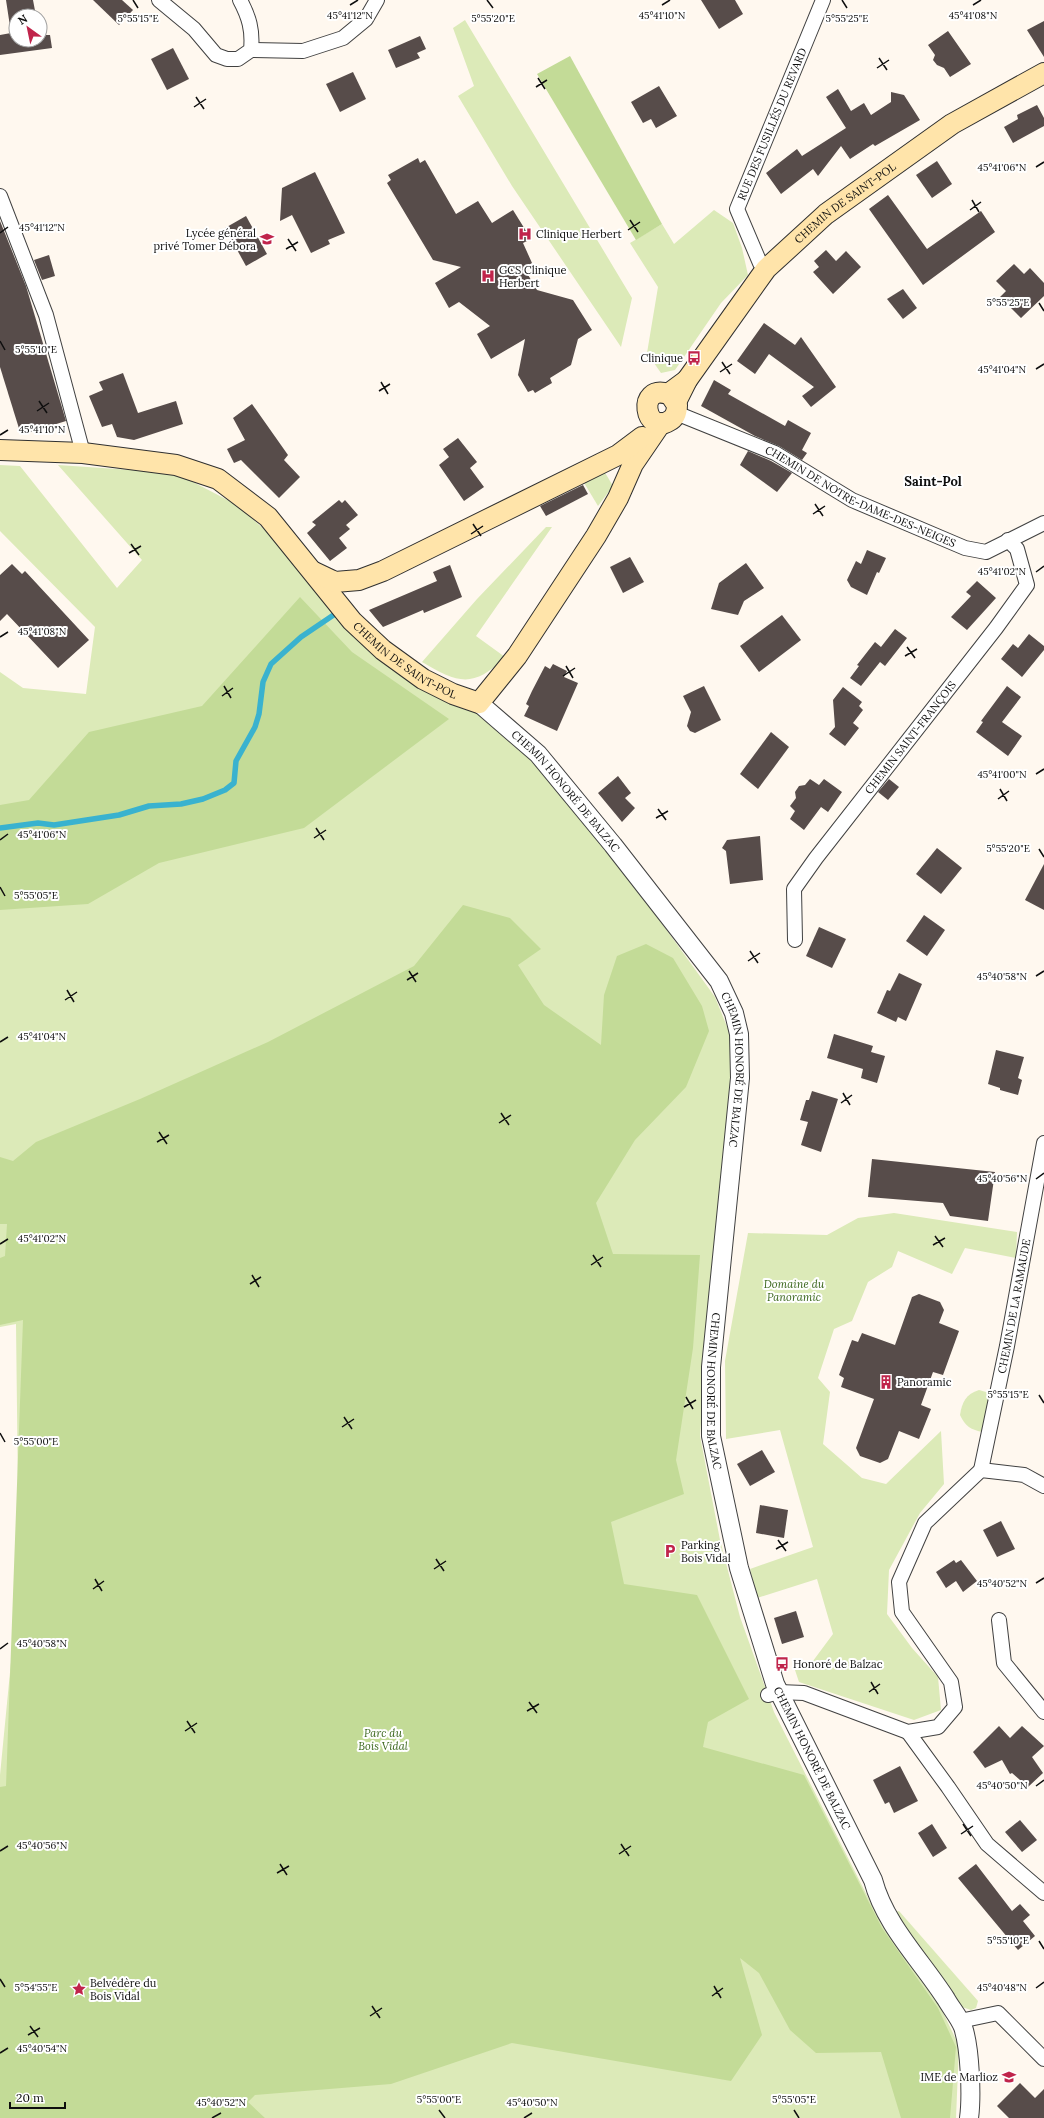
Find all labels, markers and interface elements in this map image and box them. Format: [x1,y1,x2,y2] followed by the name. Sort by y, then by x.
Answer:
[8,8,48,48] north arrow
[327,9,373,22] text: 45°41'12"N
[639,9,686,22] text: 45°41'10"N
[949,9,998,22] text: 45°41'08"N
[15,11,30,28] text: N
[117,12,159,25] text: 5°55'15"E
[471,12,515,25] text: 5°55'20"E
[826,12,868,25] text: 5°55'25"E
[734,46,810,202] street label: RUE DES FUSILLÉS DU REVARD
[791,159,899,247] street label: CHEMIN DE SAINT-POL
[978,161,1027,174] text: 45°41'06"N
[19,221,65,234] text: 45°41'12"N
[153,226,256,253] place label: Lycée général privé Tomer Débora
[517,226,533,242] hospital icon: Clinique Herbert
[536,227,623,241] place label: Clinique Herbert
[259,231,275,247] school or university icon: Lycée général privé Tomer Débora
[499,263,567,290] place label: GCS Clinique Herbert
[480,268,496,284] hospital icon: GCS Clinique Herbert
[987,296,1029,309] text: 5°55'25"E
[15,343,57,356] text: 5°55'10"E
[686,350,702,366] bus stop icon: Clinique
[641,351,683,365] place label: Clinique
[978,363,1027,376] text: 45°41'04"N
[19,423,66,436] text: 45°41'10"N
[763,443,958,550] street label: CHEMIN DE NOTRE-DAME-DES-NEIGES
[904,473,962,490] district label: Saint-Pol
[978,565,1027,578] text: 45°41'02"N
[350,619,459,702] street label: CHEMIN DE SAINT-POL
[18,625,67,638] text: 45°41'08"N
[862,678,959,797] street label: CHEMIN SAINT-FRANÇOIS
[509,727,623,855] street label: CHEMIN HONORÉ DE BALZAC
[977,768,1027,781] text: 45°41'00"N
[18,828,67,841] text: 45°41'06"N
[986,842,1030,855] text: 5°55'20"E
[14,889,58,902] text: 5°55'05"E
[977,970,1028,983] text: 45°40'58"N
[718,990,747,1148] street label: CHEMIN HONORÉ DE BALZAC
[18,1030,67,1043] text: 45°41'04"N
[977,1172,1028,1185] text: 45°40'56"N
[18,1232,67,1245] text: 45°41'02"N
[994,1238,1033,1375] street label: CHEMIN DE LA RAMAUDE
[764,1277,825,1304] park label: Domaine du Panoramic
[704,1312,725,1471] street label: CHEMIN HONORÉ DE BALZAC
[878,1374,894,1390] building icon: Panoramic
[897,1375,952,1389] place label: Panoramic
[987,1388,1029,1401] text: 5°55'15"E
[14,1435,58,1448] text: 5°55'00"E
[681,1538,731,1565] place label: Parking Bois Vidal
[662,1543,678,1559] parking icon: Parking Bois Vidal
[977,1577,1027,1590] text: 45°40'52"N
[17,1637,68,1650] text: 45°40'58"N
[774,1656,790,1672] bus stop icon: Honoré de Balzac
[793,1657,883,1671] place label: Honoré de Balzac
[770,1684,854,1832] street label: CHEMIN HONORÉ DE BALZAC
[358,1726,408,1753] park label: Parc du Bois Vidal
[976,1779,1028,1792] text: 45°40'50"N
[17,1839,68,1852] text: 45°40'56"N
[987,1934,1029,1947] text: 5°55'10"E
[90,1976,157,2003] place label: Belvédère du Bois Vidal
[15,1981,57,1994] text: 5°54'55"E
[71,1981,87,1997] place icon: Belvédère du Bois Vidal
[977,1981,1027,1994] text: 45°40'48"N
[17,2042,67,2055] text: 45°40'54"N
[1001,2069,1017,2085] school or university icon: IME de Marlioz
[920,2070,998,2084] place label: IME de Marlioz
[10,2084,65,2110] scale bar
[16,2090,44,2105] text: 20 m
[417,2093,461,2106] text: 5°55'00"E
[772,2093,816,2106] text: 5°55'05"E
[196,2096,246,2109] text: 45°40'52"N
[506,2096,558,2109] text: 45°40'50"N

